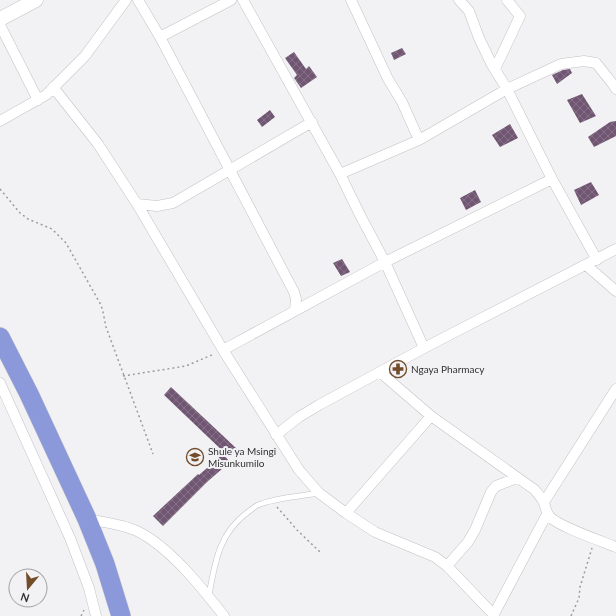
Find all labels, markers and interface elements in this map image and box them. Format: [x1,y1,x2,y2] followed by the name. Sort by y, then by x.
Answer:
[388,359,408,379] pharmacy icon: Ngaya Pharmacy
[411,363,485,375] place label: Ngaya Pharmacy
[208,445,276,469] place label: Shule ya Msingi Misunkumilo
[185,447,205,467] school or university icon: Shule ya Msingi Misunkumilo
[8,568,48,608] north arrow
[19,590,31,605] text: N

